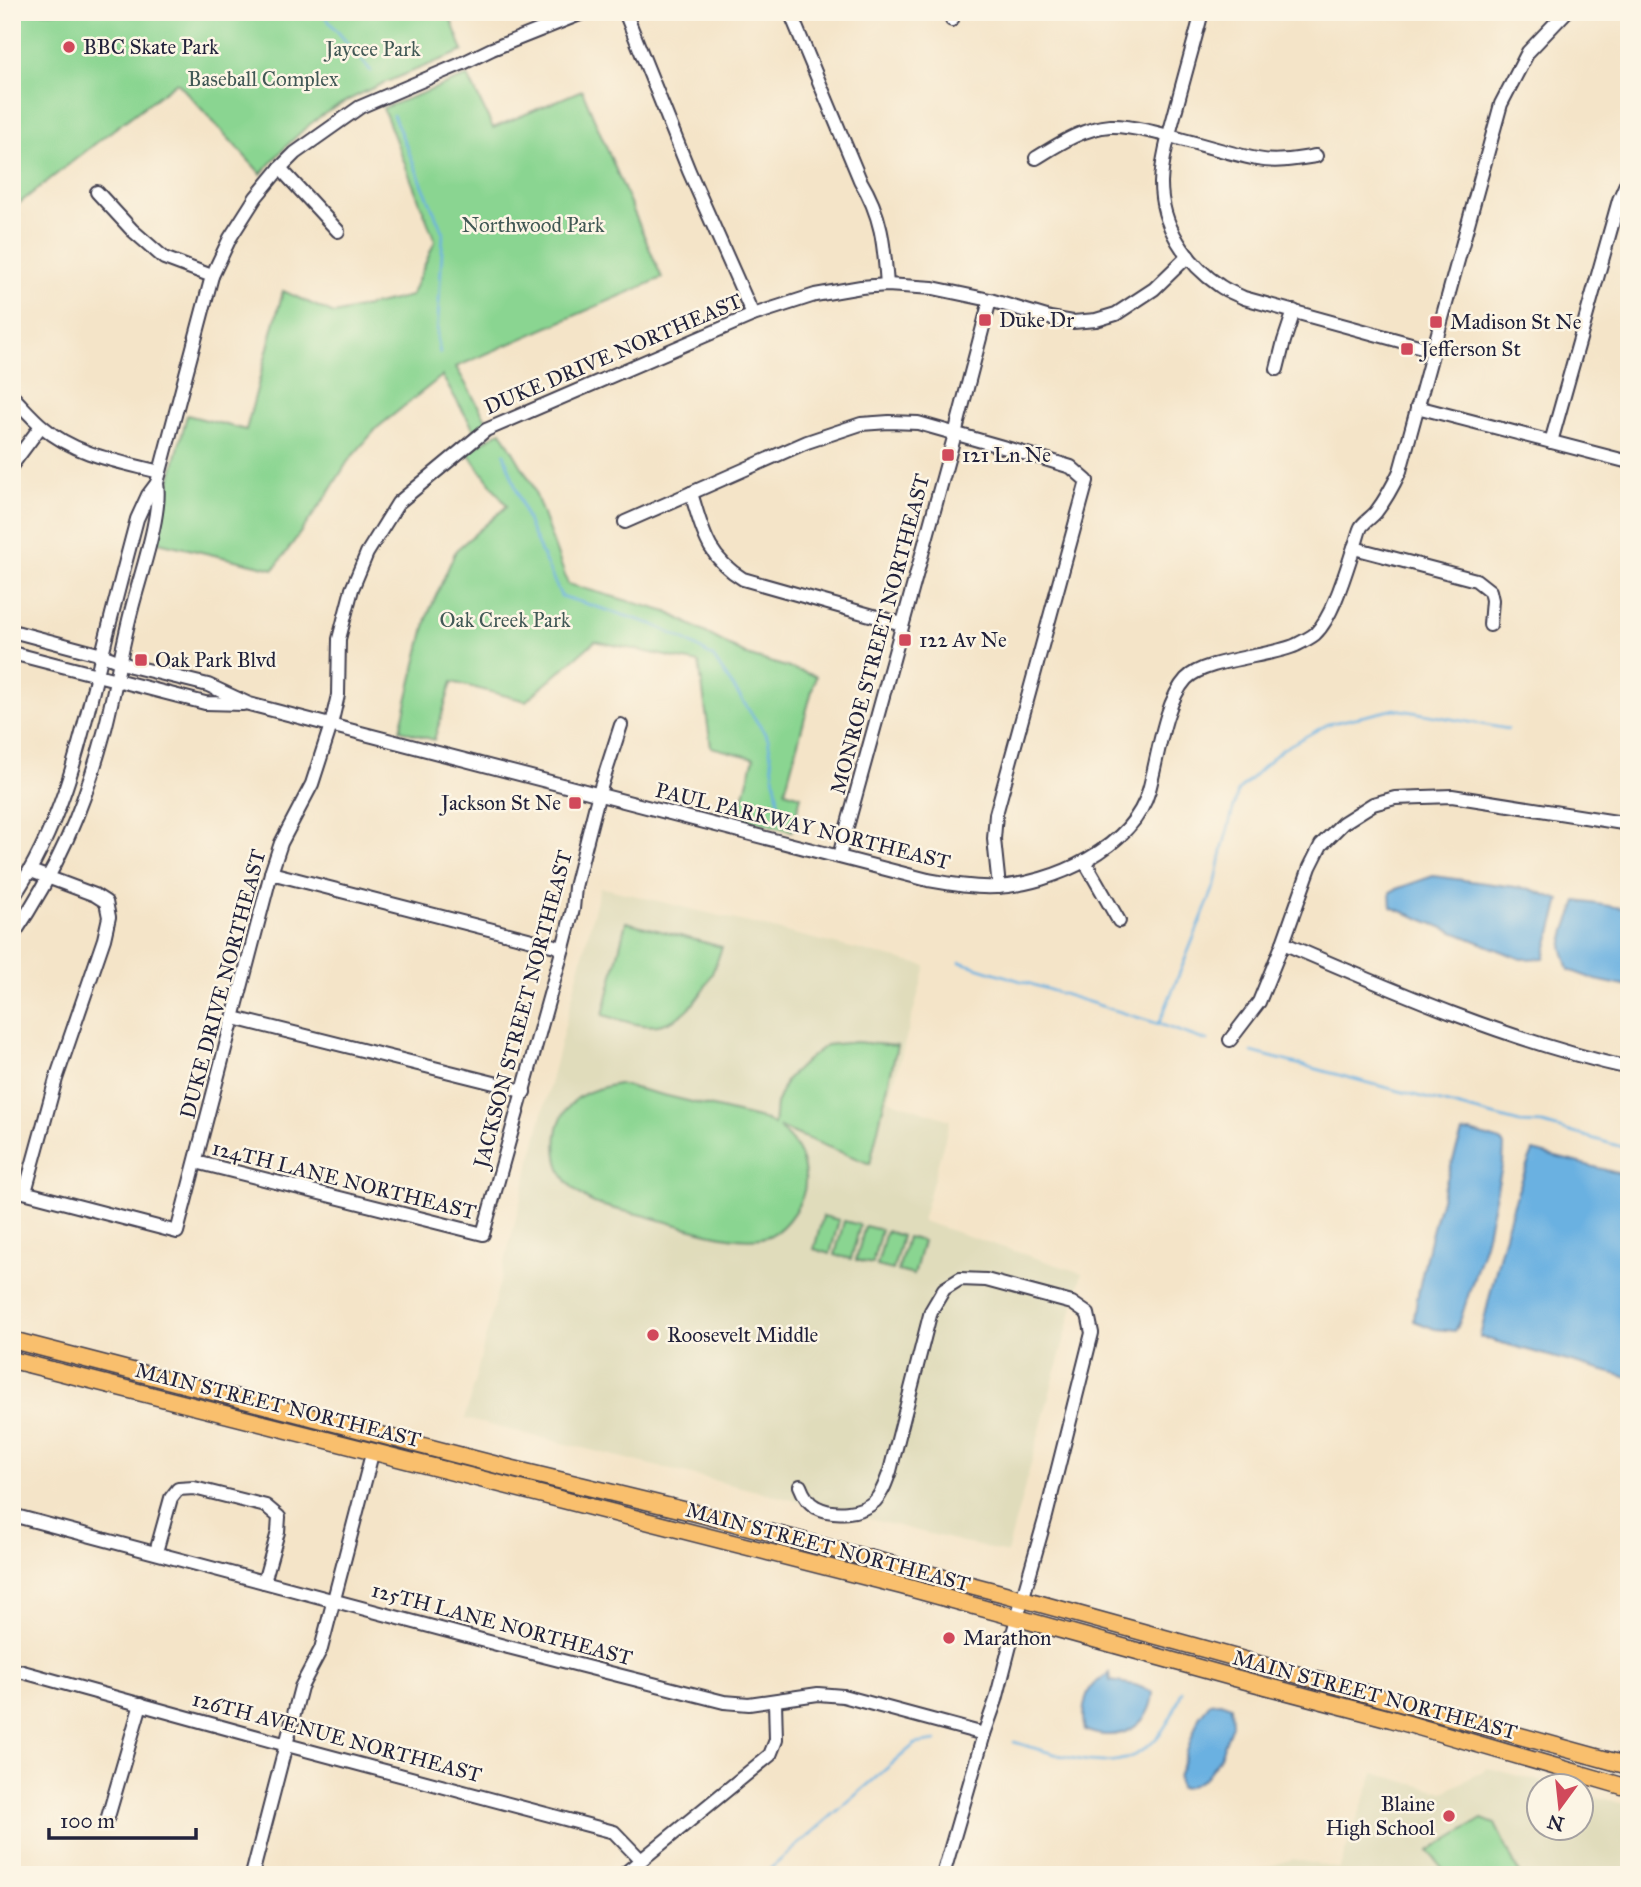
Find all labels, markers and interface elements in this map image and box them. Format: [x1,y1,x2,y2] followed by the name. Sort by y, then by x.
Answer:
[83,34,219,60] place label: BBC Skate Park
[323,36,421,62] park label: Jaycee Park
[61,39,77,55] marker: BBC Skate Park
[188,66,339,92] park label: Baseball Complex
[461,212,605,238] park label: Northwood Park
[480,288,746,420] street label: DUKE DRIVE NORTHEAST
[999,307,1074,333] place label: Duke Dr
[1450,309,1582,335] place label: Madison St Ne
[977,312,993,328] marker: Duke Dr
[1428,314,1444,330] marker: Madison St Ne
[1419,336,1521,362] place label: Jefferson St
[1399,341,1415,357] marker: Jefferson St
[962,442,1051,468] place label: 121 Ln Ne
[940,447,956,463] marker: 121 Ln Ne
[825,471,935,797] street label: MONROE STREET NORTHEAST
[440,607,571,633] park label: Oak Creek Park
[919,627,1007,653] place label: 122 Av Ne
[897,632,913,648] marker: 122 Av Ne
[155,647,277,673] place label: Oak Park Blvd
[133,652,149,668] marker: Oak Park Blvd
[653,777,953,875] street label: PAUL PARKWAY NORTHEAST
[439,790,561,816] place label: Jackson St Ne
[567,795,583,811] marker: Jackson St Ne
[174,846,272,1122] street label: DUKE DRIVE NORTHEAST
[468,847,578,1173] street label: JACKSON STREET NORTHEAST
[209,1135,479,1225] street label: 124TH LANE NORTHEAST
[667,1322,819,1348] place label: Roosevelt Middle
[645,1327,661,1343] marker: Roosevelt Middle
[132,1357,424,1453] street label: MAIN STREET NORTHEAST
[683,1496,973,1598] street label: MAIN STREET NORTHEAST
[369,1577,635,1671] street label: 125TH LANE NORTHEAST
[963,1625,1051,1651] place label: Marathon
[941,1630,957,1646] marker: Marathon
[1230,1644,1520,1746] street label: MAIN STREET NORTHEAST
[189,1686,485,1788] street label: 126TH AVENUE NORTHEAST
[1526,1772,1596,1842] north arrow
[1325,1791,1435,1841] place label: Blaine High School
[49,1796,196,1840] scale bar
[60,1808,115,1834] text: 100 m
[1441,1808,1457,1824] marker: Blaine High School
[1545,1810,1566,1836] text: N

